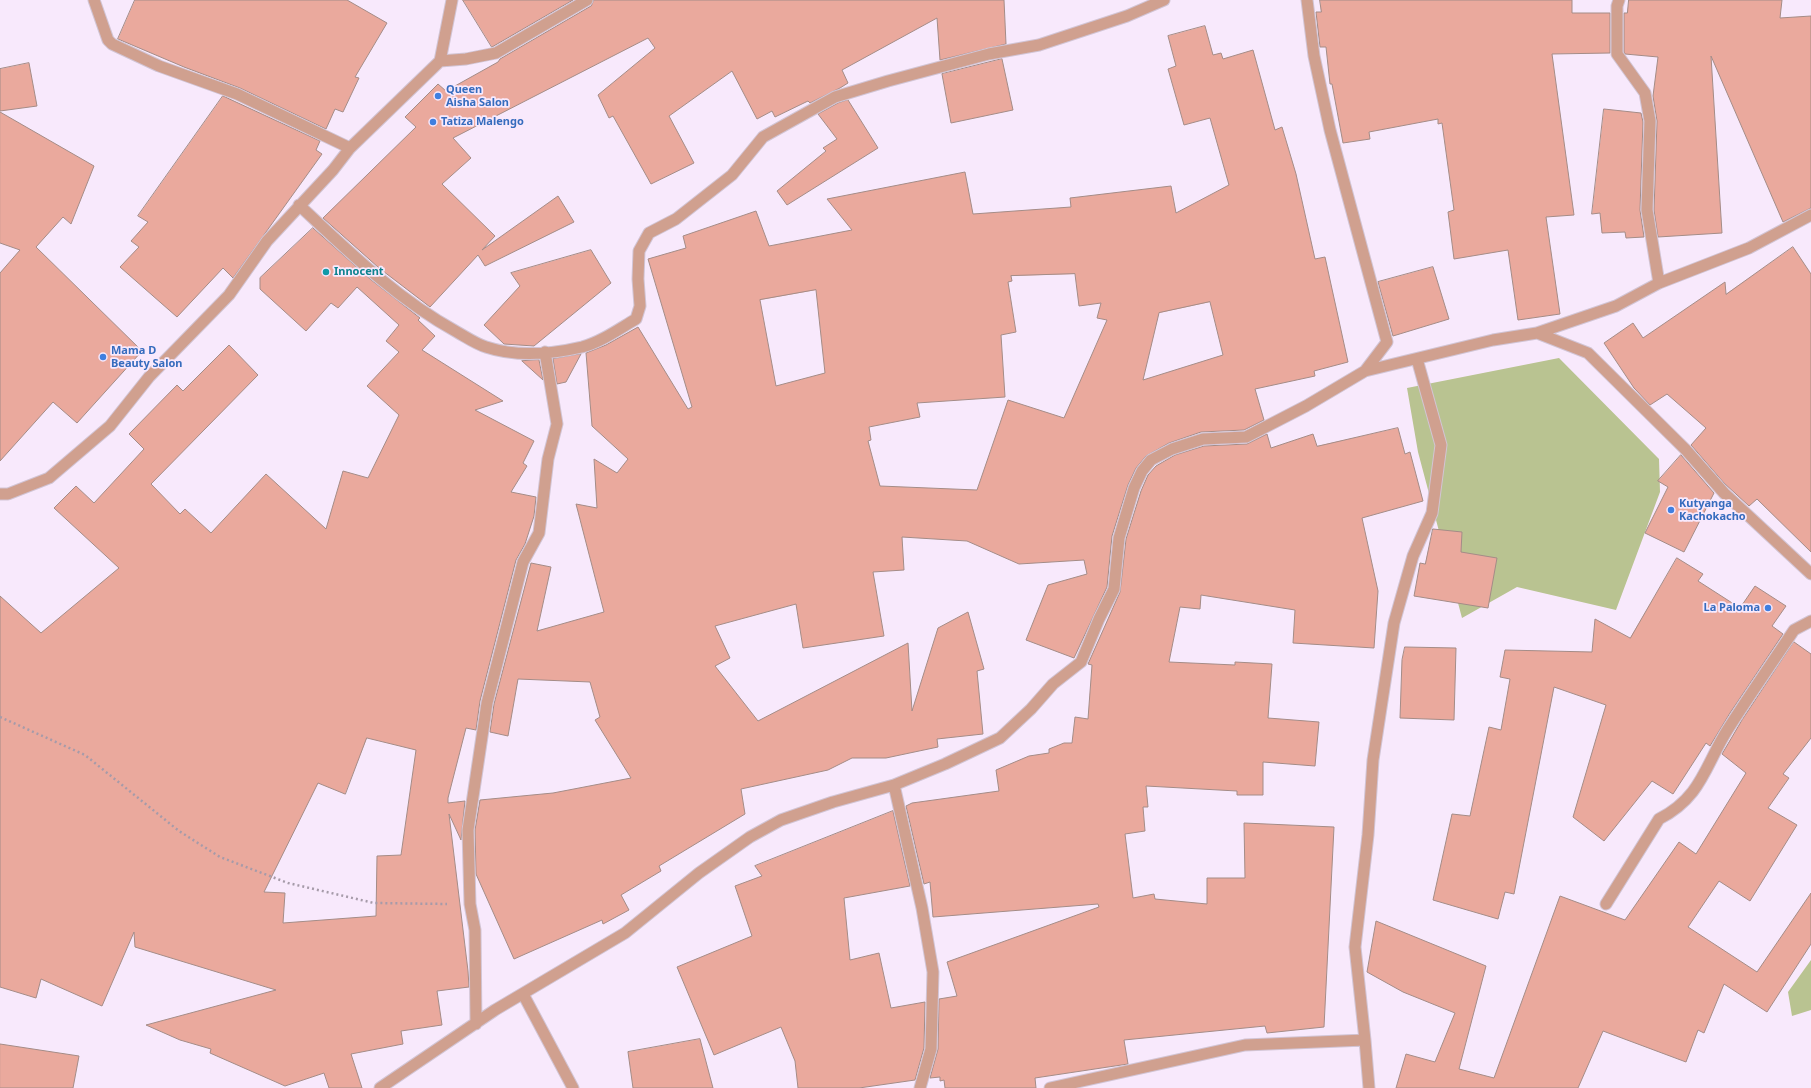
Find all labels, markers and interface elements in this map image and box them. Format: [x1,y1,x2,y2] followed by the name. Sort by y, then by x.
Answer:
[446,83,509,109] place label: Queen Aisha Salon
[433,91,443,101] marker: Queen Aisha Salon
[441,115,524,129] place label: Tatiza Malengo
[428,117,438,127] marker: Tatiza Malengo
[334,265,384,279] place label: Innocent
[321,267,331,277] marker: Innocent
[111,344,182,370] place label: Mama D Beauty Salon
[98,352,108,362] marker: Mama D Beauty Salon
[1679,497,1746,523] place label: Kutyanga Kachokacho
[1666,505,1676,515] marker: Kutyanga Kachokacho
[1704,601,1760,615] place label: La Paloma
[1763,603,1773,613] marker: La Paloma

